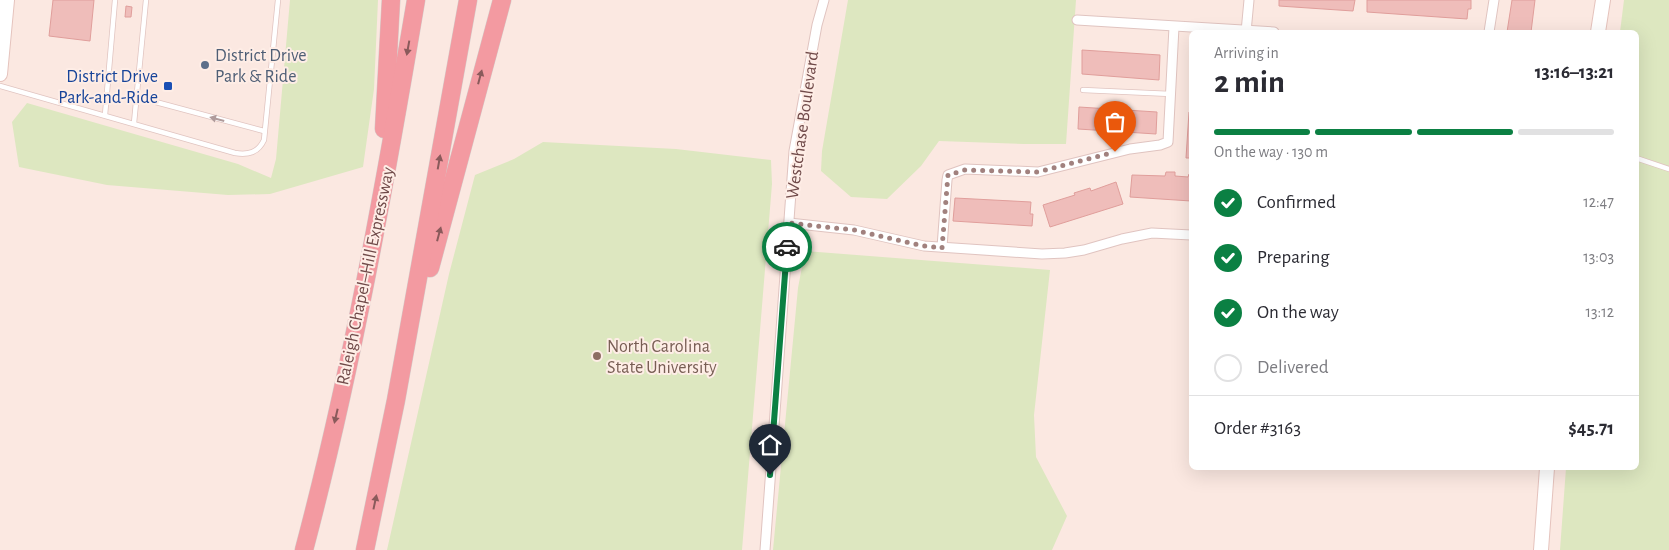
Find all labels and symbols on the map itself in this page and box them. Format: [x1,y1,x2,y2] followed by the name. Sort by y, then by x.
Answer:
[404,40,412,56] one-way arrow
[215,47,307,86] place label: District Drive Park & Ride
[784,50,822,200] street label: Westchase Boulevard
[199,59,211,71] marker: District Drive Park & Ride
[58,68,158,107] place label: District Drive Park-and-Ride
[476,69,484,84] one-way arrow
[162,80,174,92] marker: District Drive Park-and-Ride
[1094,101,1136,152] pin
[210,114,225,122] one-way arrow
[435,154,443,170] one-way arrow
[334,165,398,387] street label: Raleigh Chapel–Hill Expressway
[762,222,812,272] courier
[435,226,443,241] one-way arrow
[607,338,717,377] place label: North Carolina State University
[591,350,603,362] marker: North Carolina State University
[332,408,340,423] one-way arrow
[749,424,791,475] pin
[371,494,379,510] one-way arrow

